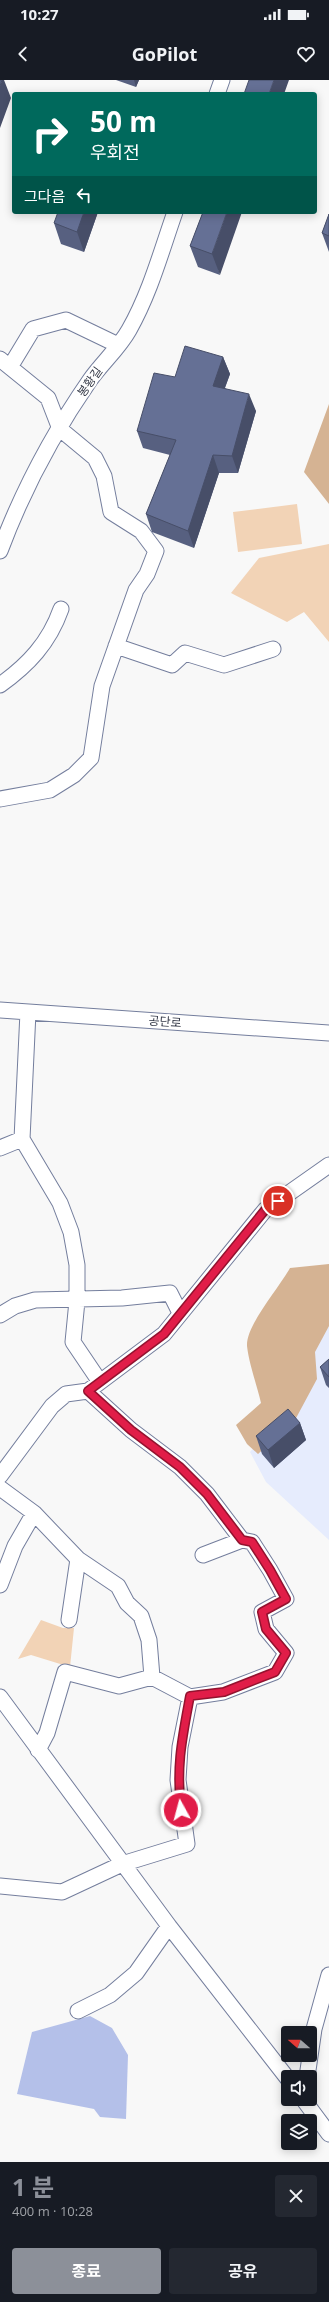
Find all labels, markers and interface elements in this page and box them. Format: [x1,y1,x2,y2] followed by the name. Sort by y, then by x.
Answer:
[20,4,59,24] text: 10:27
[132,42,197,66] text: GoPilot
[12,43,34,65] icon: back
[295,43,317,65] icon: heart
[90,102,157,140] text: 50 m
[24,108,76,160] icon: right
[90,140,140,164] text: 우회전
[73,184,95,206] icon: left
[24,186,65,206] text: 그다음
[73,363,106,400] street label: 봉황길
[148,1012,182,1031] street label: 공단로
[261,1184,295,1218] pin
[267,1190,289,1212] icon: arrive
[160,1789,202,1831] position arrow
[281,2026,317,2062] north arrow
[281,2026,317,2150] map controls
[281,2070,317,2106] button: sound
[281,2114,317,2150] button: layers
[12,2170,54,2203] text: 1 분
[275,2175,317,2217] button: close
[12,2202,93,2220] text: 400 m · 10:28
[12,2248,161,2294] button: 종료
[169,2248,317,2294] button: 공유

